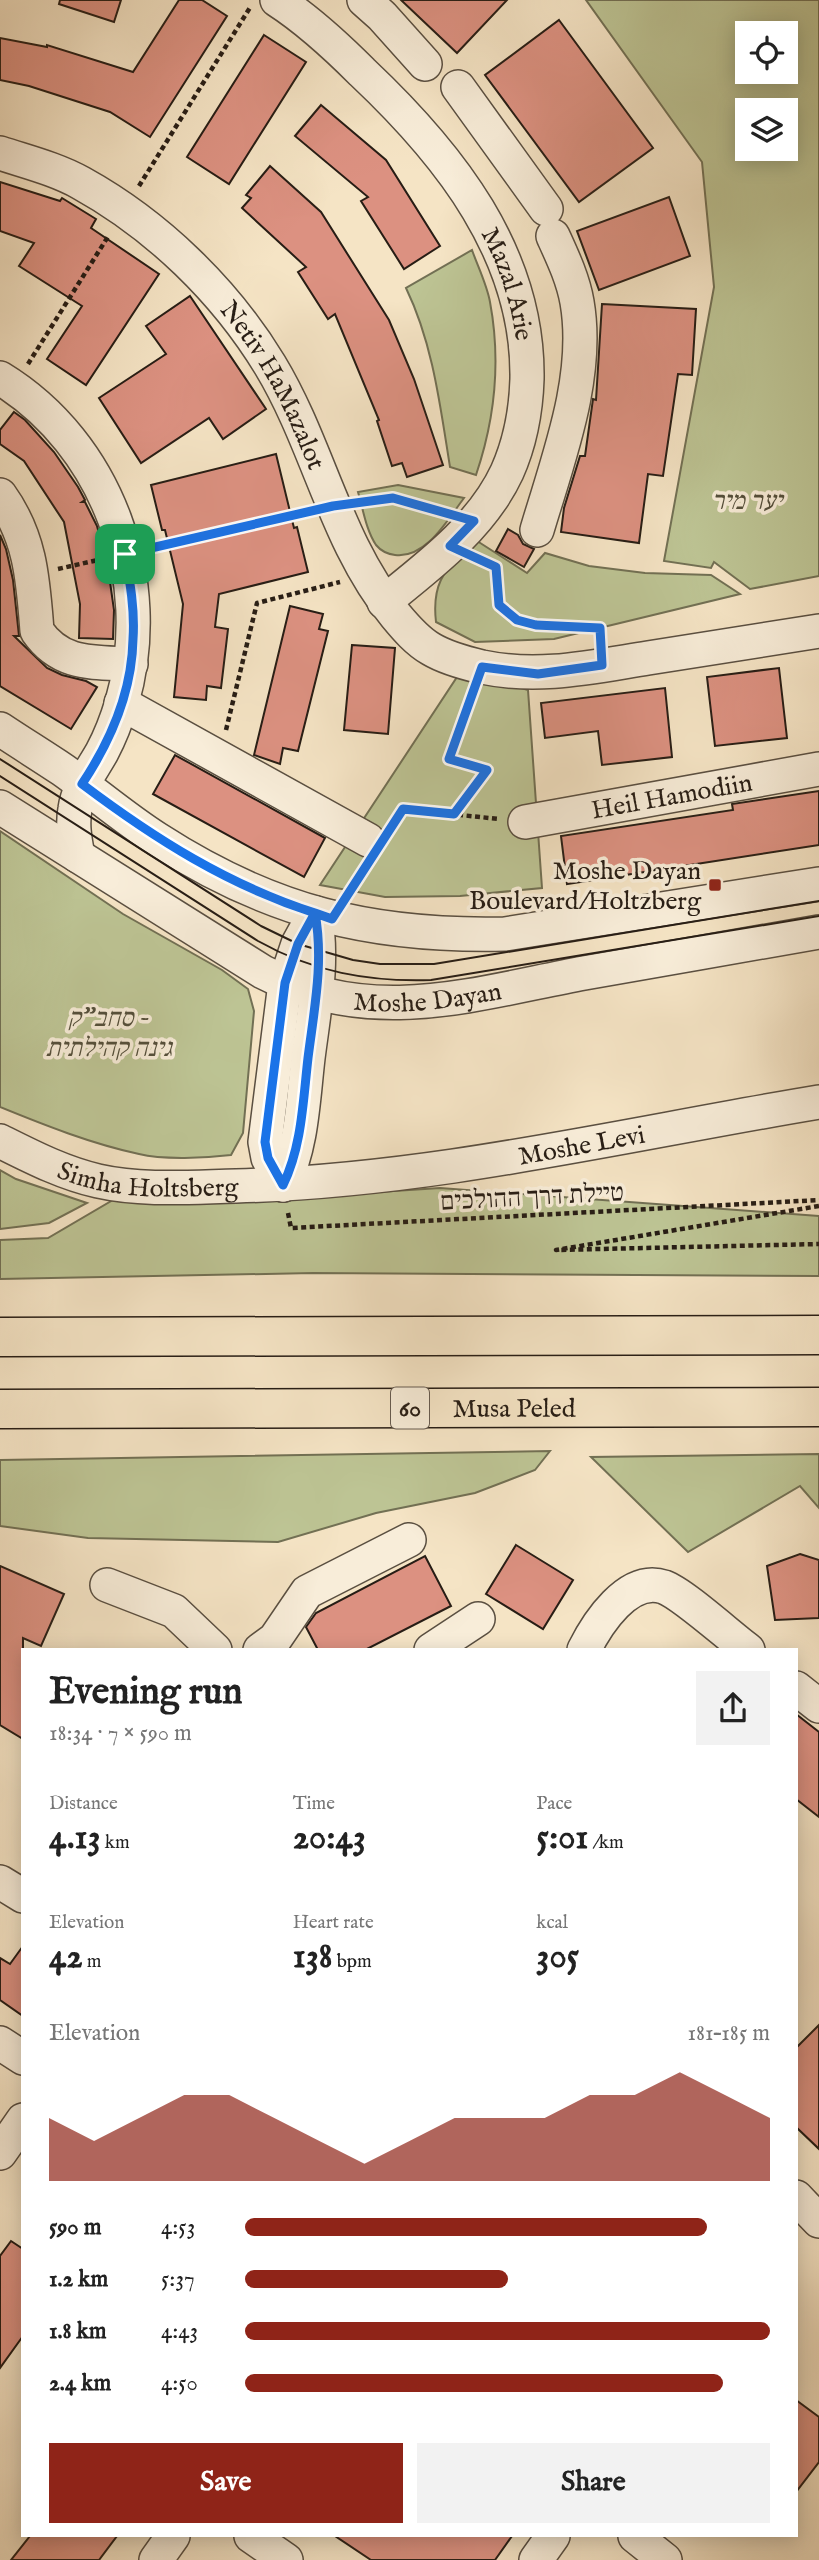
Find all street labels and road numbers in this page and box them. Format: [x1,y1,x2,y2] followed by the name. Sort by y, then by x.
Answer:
[473,222,540,343] street label: Mazal Arie
[212,294,332,475] street label: Netiv HaMazalot
[589,766,755,828] street label: Heil Hamodiin
[352,975,504,1021] street label: Moshe Dayan
[516,1119,648,1174] street label: Moshe Levi
[53,1155,240,1206] street label: Simha Holtsberg
[439,1176,625,1219] street label: טיילת דרך ההולכים
[391,1388,429,1428] road number: 60
[452,1393,576,1426] street label: Musa Peled

